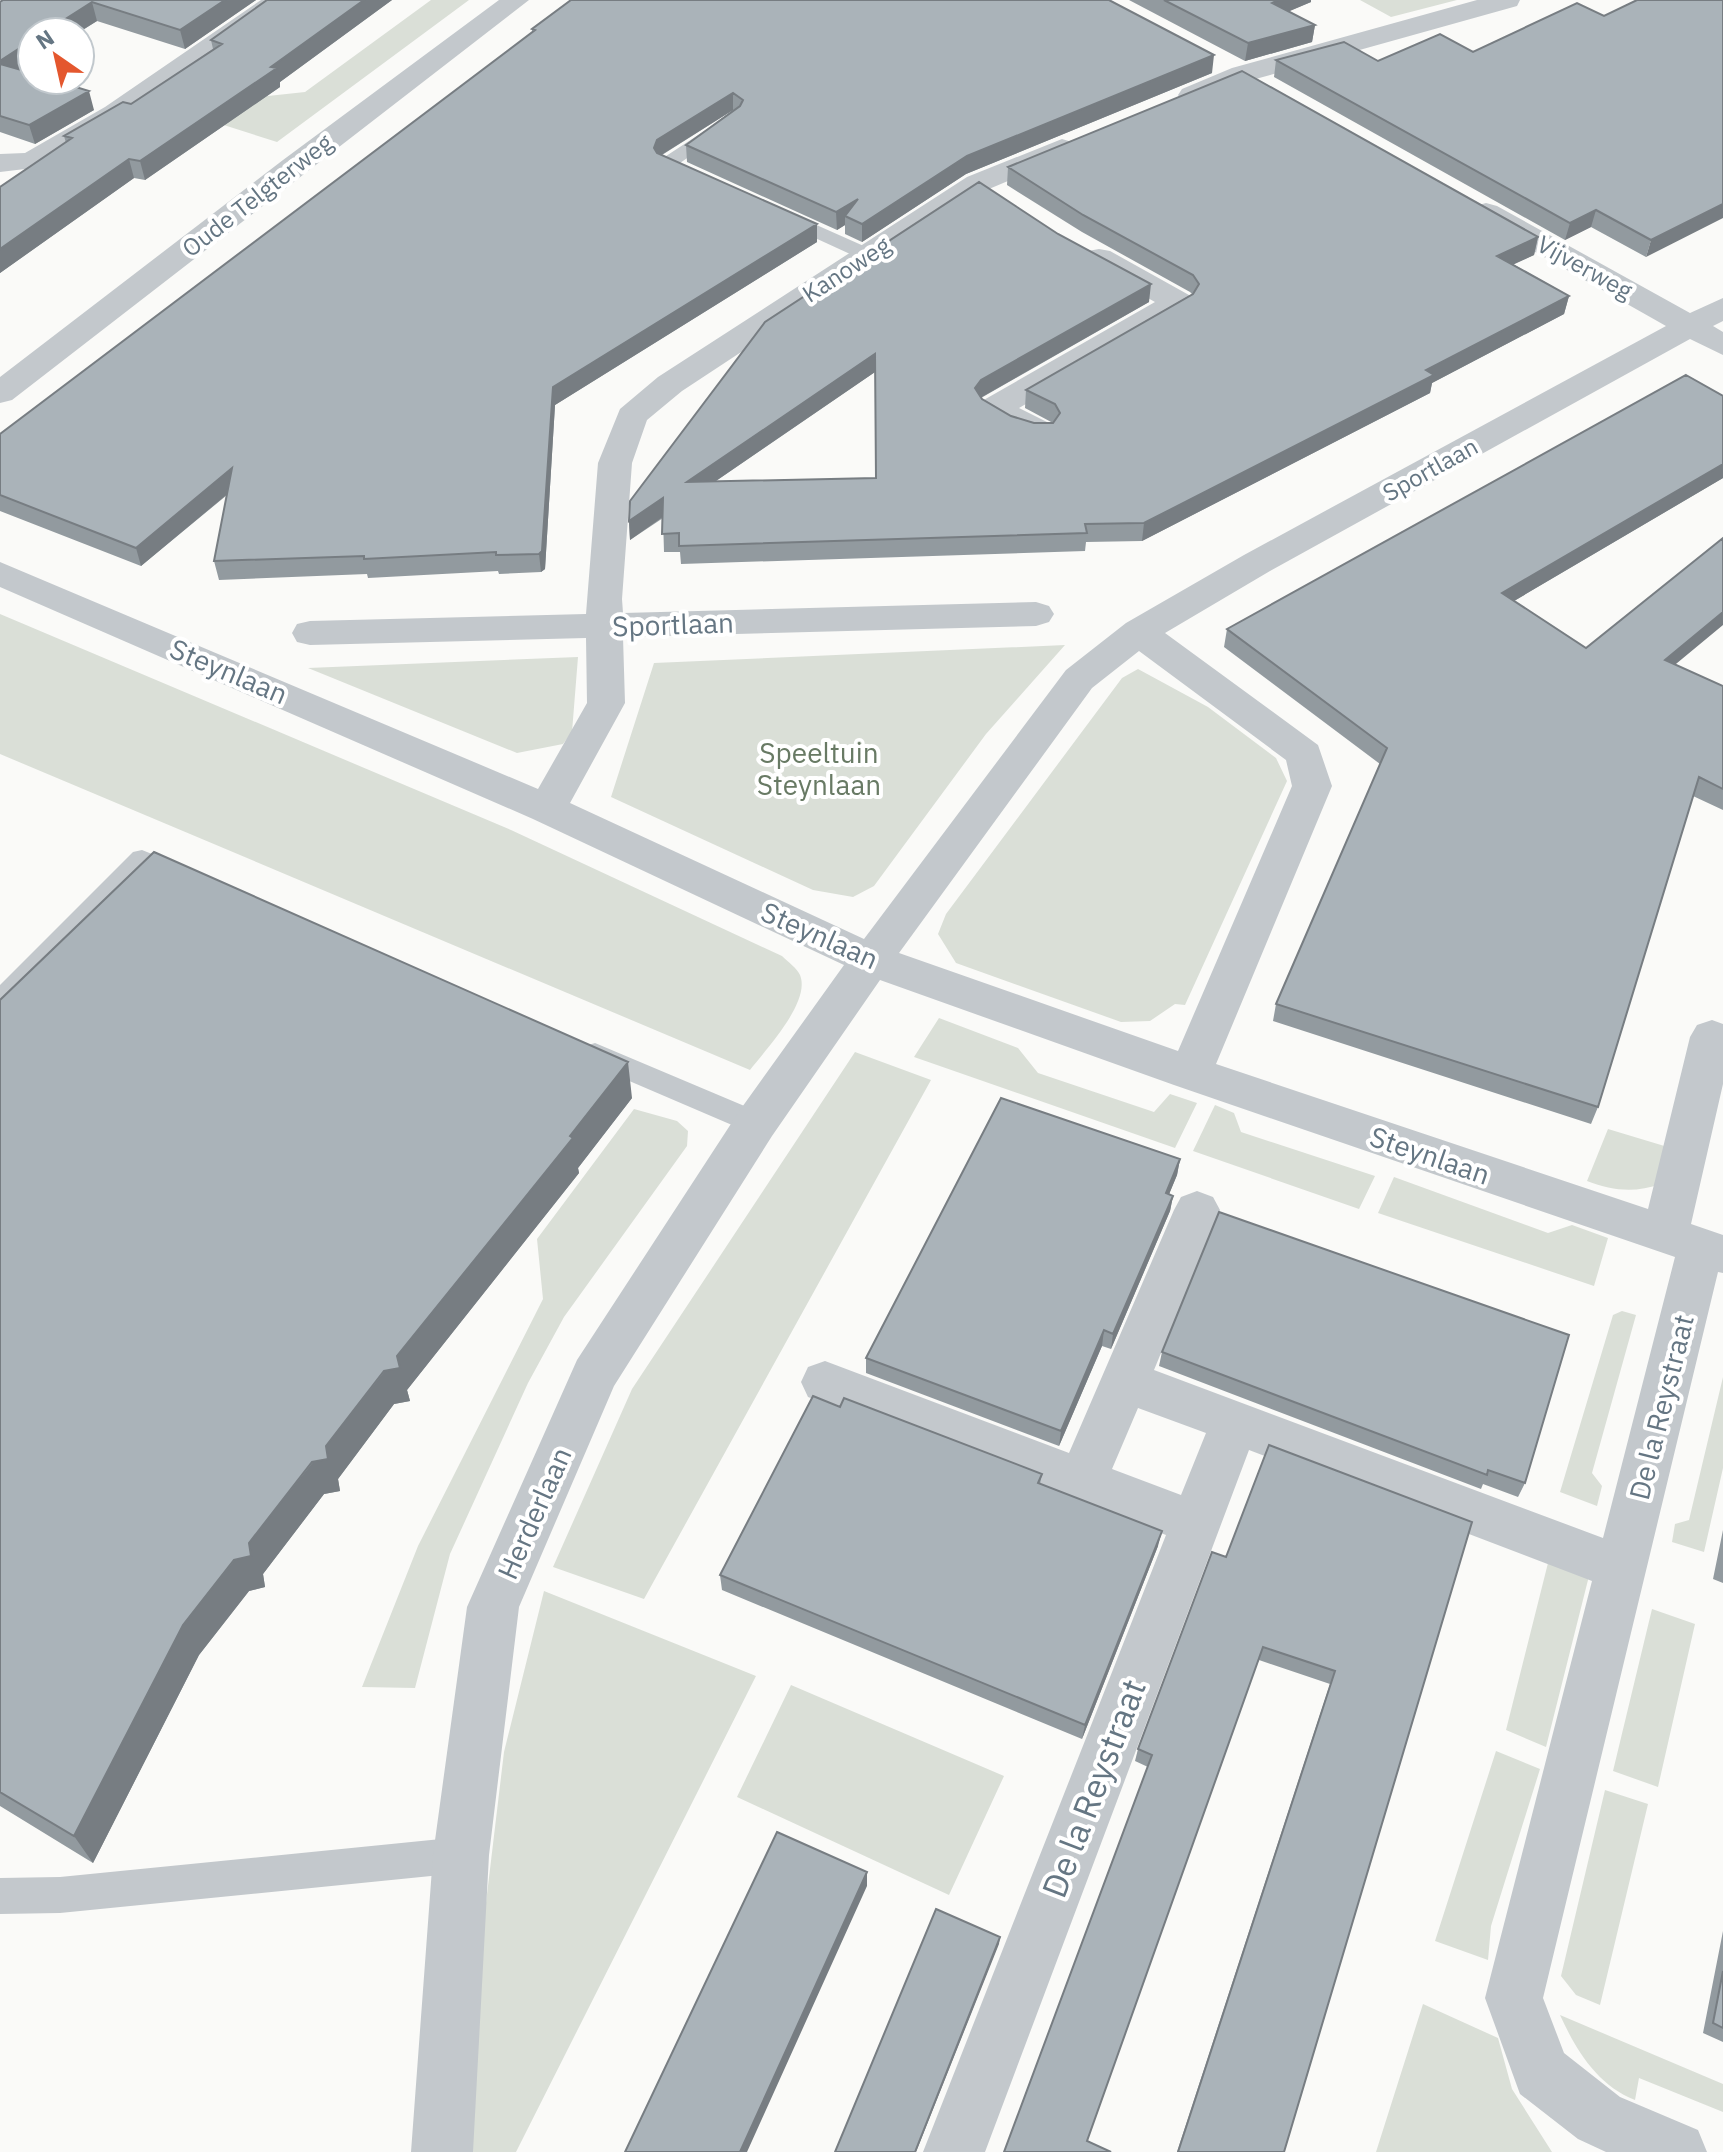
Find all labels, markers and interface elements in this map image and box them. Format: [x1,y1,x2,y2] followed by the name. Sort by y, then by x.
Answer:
[16,16,96,96] north arrow
[30,23,59,55] text: N
[175,126,339,264] street label: Oude Telgterweg
[1532,228,1639,306] street label: Vijverweg
[796,229,896,309] street label: Kanoweg
[1377,430,1483,508] street label: Sportlaan
[611,603,735,645] street label: Sportlaan
[164,630,294,712] street label: Steynlaan
[757,734,881,803] park label: Speeltuin Steynlaan
[756,893,884,977] street label: Steynlaan
[1365,1117,1495,1193] street label: Steynlaan
[1620,1310,1702,1504] street label: De la Reystraat
[489,1441,579,1585] street label: Herderlaan
[1031,1673,1155,1903] street label: De la Reystraat

